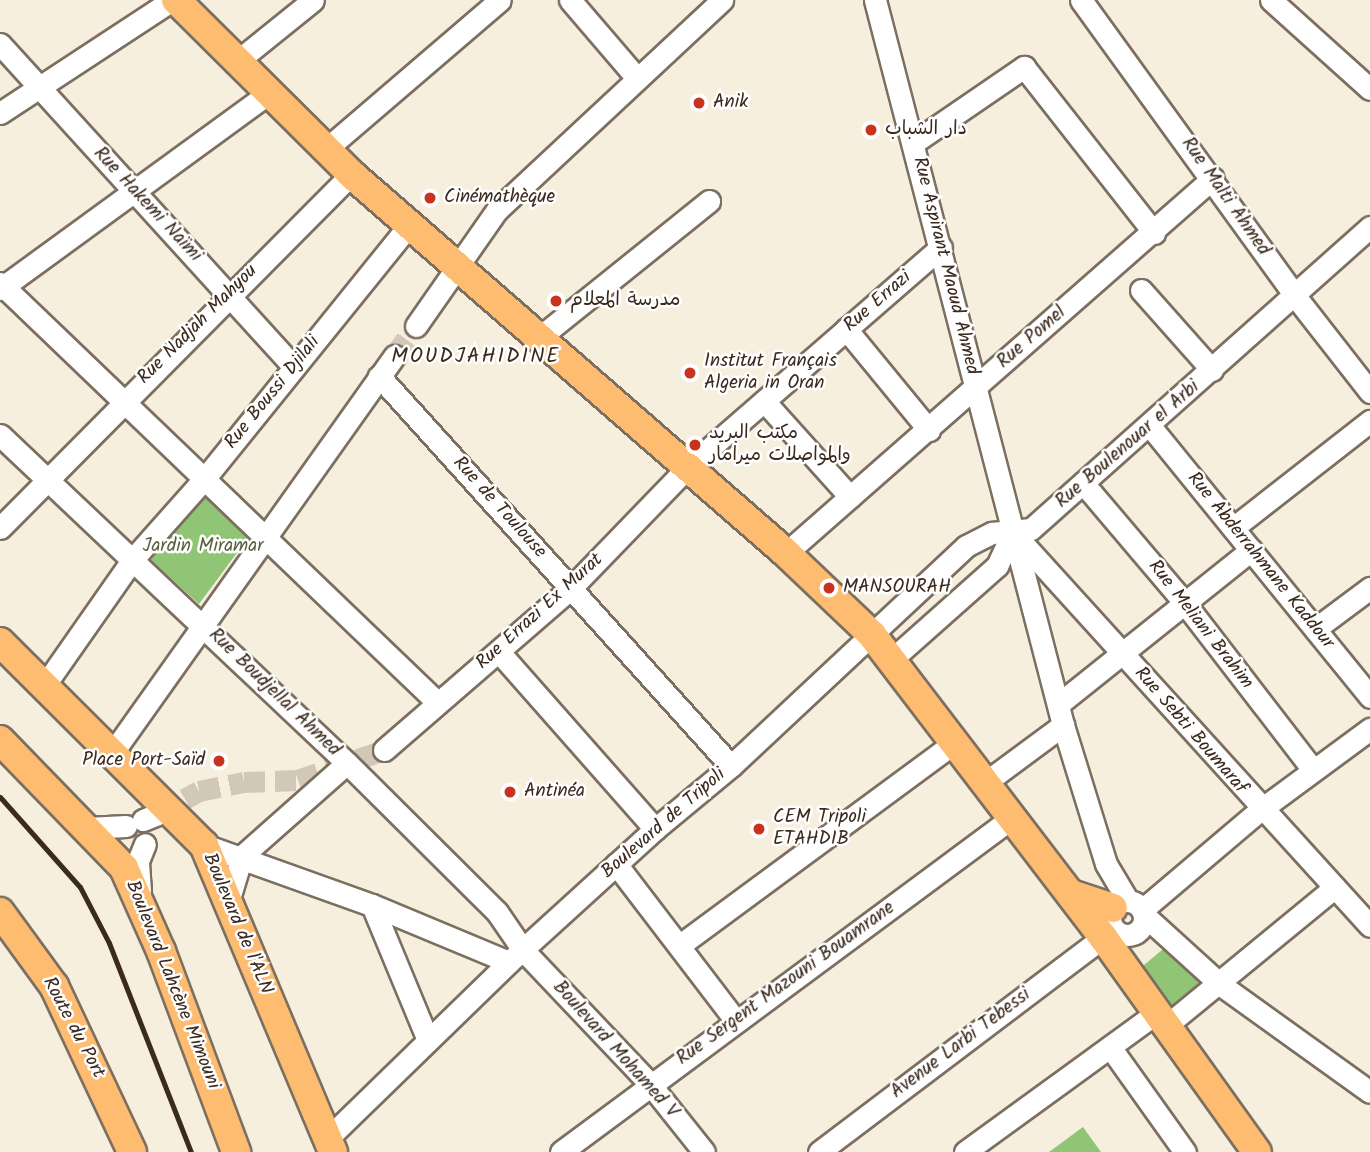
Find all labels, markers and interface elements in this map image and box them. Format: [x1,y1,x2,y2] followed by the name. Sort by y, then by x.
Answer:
[713,92,748,114] place label: Anik
[691,95,707,111] marker: Anik
[885,119,967,141] place label: دار الشباب
[863,122,879,138] marker: دار الشباب
[1176,133,1274,261] street label: Rue Malti Ahmed
[88,143,206,267] street label: Rue Hakemi Naïmi
[907,155,983,377] street label: Rue Aspirant Maoud Ahmed
[444,187,555,209] place label: Cinémathèque
[422,190,438,206] marker: Cinémathèque
[133,260,263,390] street label: Rue Nadjah Mahyou
[840,267,916,337] street label: Rue Errazi
[570,290,680,312] place label: مدرسة المعلام
[548,293,564,309] marker: مدرسة المعلام
[993,302,1071,374] street label: Rue Pomel
[220,332,326,454] street label: Rue Boussi Djilali
[393,344,559,370] district label: MOUDJAHIDINE
[704,351,837,395] place label: Institut Français Algeria in Oran
[682,365,698,381] marker: Institut Français Algeria in Oran
[1051,376,1205,514] street label: Rue Boulenouar el Arbi
[709,423,851,467] place label: مكتب البريد والمواصلات ميرامار
[687,437,703,453] marker: مكتب البريد والمواصلات ميرامار
[447,452,551,564] street label: Rue de Toulouse
[1182,468,1338,654] street label: Rue Abderrahmane Kaddour
[143,536,263,558] park label: Jardin Miramar
[472,549,608,675] street label: Rue Errazi Ex Murat
[1143,556,1257,694] street label: Rue Meliani Brahim
[843,577,951,599] place label: MANSOURAH
[821,580,837,596] marker: MANSOURAH
[203,624,345,762] street label: Rue Boudjellal Ahmed
[1129,663,1251,799] street label: Rue Sebti Boumaraf
[82,750,205,772] place label: Place Port-Saïd
[211,753,227,769] marker: Place Port-Saïd
[597,764,731,884] street label: Boulevard de Tripoli
[524,781,585,803] place label: Antinéa
[502,784,518,800] marker: Antinéa
[773,807,866,851] place label: CEM Tripoli ETAHDIB
[751,821,767,837] marker: CEM Tripoli ETAHDIB
[197,850,277,998] street label: Boulevard de l'ALN
[120,877,224,1093] street label: Boulevard Lahcène Mimouni
[672,897,900,1071] street label: Rue Sergent Mazouni Bouamrane
[37,974,109,1082] street label: Route du Port
[547,977,683,1123] street label: Boulevard Mohamed V
[887,984,1035,1104] street label: Avenue Larbi Tebessi

